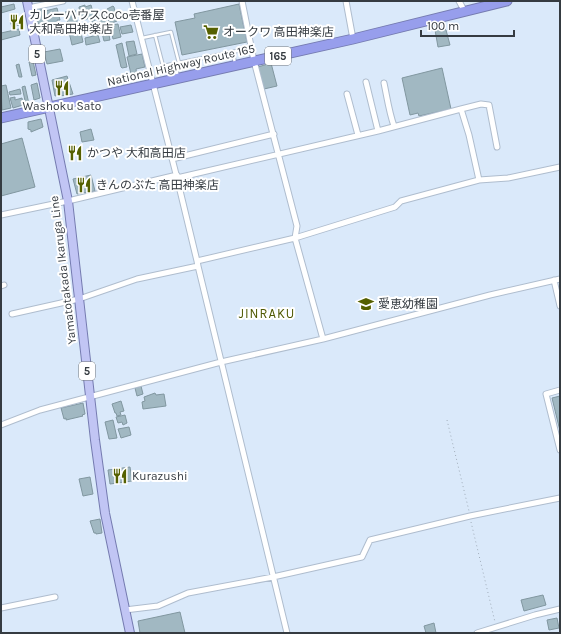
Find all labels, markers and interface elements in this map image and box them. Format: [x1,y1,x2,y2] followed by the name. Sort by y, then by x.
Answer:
[29,8,165,36] place label: カレーハウスCoCo壱番屋 大和高田神楽店
[421,12,514,38] scale bar
[8,13,26,31] restaurant icon: カレーハウスCoCo壱番屋 大和高田神楽店
[427,19,459,33] text: 100 m
[202,23,220,41] supermarket icon: オークワ 高田神楽店
[223,25,334,39] place label: オークワ 高田神楽店
[106,41,256,89] street label: National Highway Route 165
[29,45,45,63] road number: 5
[265,47,291,65] road number: 165
[53,79,71,97] restaurant icon: Washoku Sato
[23,99,101,113] place label: Washoku Sato
[66,144,84,162] restaurant icon: かつや 大和高田店
[87,146,186,160] place label: かつや 大和高田店
[75,176,93,194] restaurant icon: きんのぶた 高田神楽店
[96,178,219,192] place label: きんのぶた 高田神楽店
[47,195,79,345] street label: Yamatotakada Ikaruga Line
[357,295,375,313] school or university icon: 愛恵幼稚園
[378,297,438,311] place label: 愛恵幼稚園
[239,306,295,321] district label: JINRAKU
[79,362,95,380] road number: 5
[111,467,129,485] restaurant icon: Kurazushi
[132,469,188,483] place label: Kurazushi

